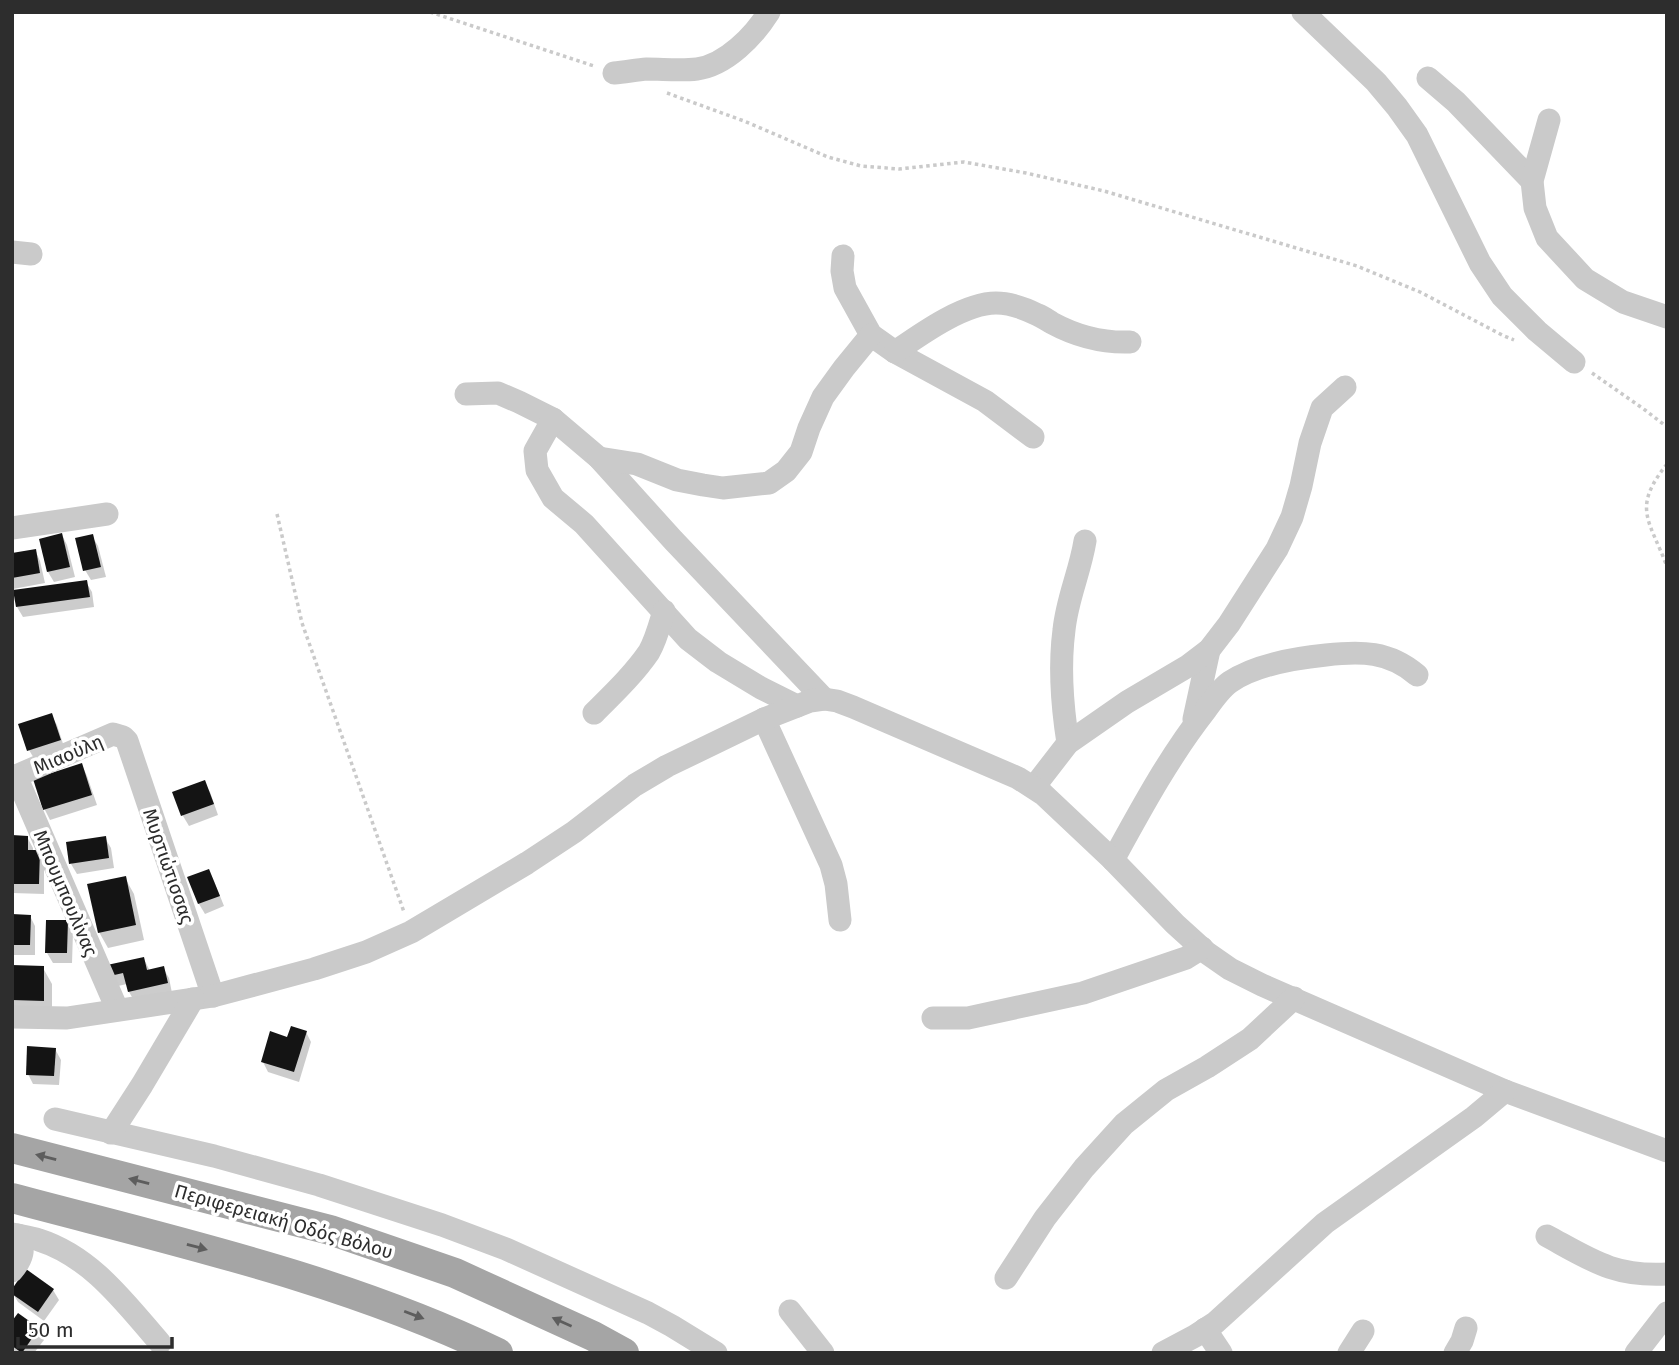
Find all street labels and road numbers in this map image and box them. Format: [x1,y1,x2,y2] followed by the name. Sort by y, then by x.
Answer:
[30,729,107,779] street label: Μιαούλη
[138,805,199,927] street label: Μυρτιώτισσας
[29,826,103,960] street label: Μπουμπουλίνας
[172,1179,396,1264] street label: Περιφερειακή Οδός Βόλου

